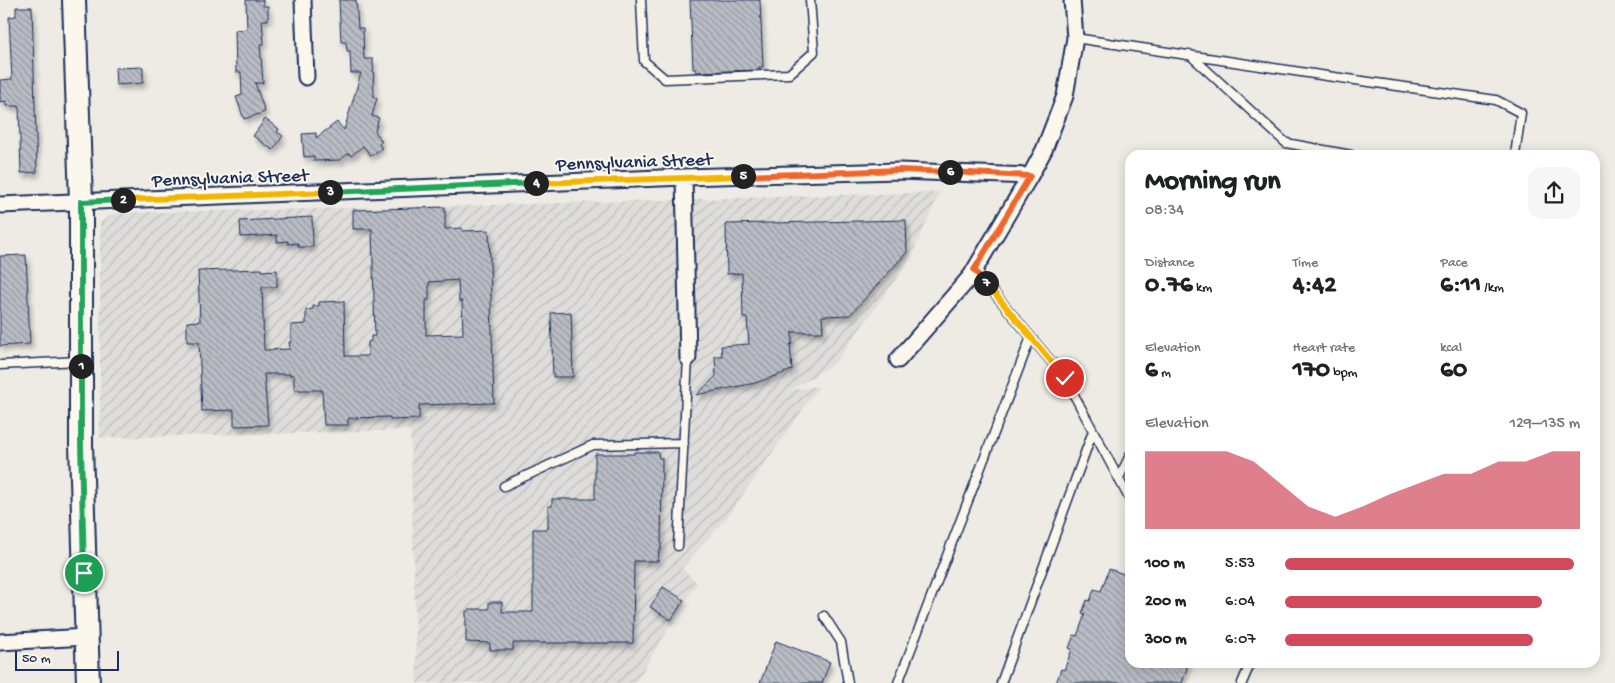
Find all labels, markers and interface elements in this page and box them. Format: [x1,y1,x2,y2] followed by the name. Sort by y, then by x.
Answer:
[554,149,715,178] street label: Pennsylvania Street
[938,160,962,184] pin: 6
[730,164,756,188] pin: 5
[947,164,954,181] text: 6
[150,165,311,194] street label: Pennsylvania Street
[1145,166,1280,199] text: Morning run
[1528,167,1580,219] button: share
[740,168,747,185] text: 5
[524,170,548,196] pin: 4
[533,175,540,192] text: 4
[318,180,342,204] pin: 3
[327,184,334,201] text: 3
[110,188,136,212] pin: 2
[120,192,127,209] text: 2
[1145,202,1184,221] text: 08:34
[1145,255,1194,272] text: Distance
[1293,255,1318,272] text: Time
[1440,255,1468,272] text: Pace
[974,270,998,296] pin: 7
[1145,272,1193,301] text: 0.76
[1293,272,1336,301] text: 4:42
[1440,272,1481,301] text: 6:11
[983,275,990,292] text: 7
[1193,280,1212,297] text: km
[1481,280,1504,297] text: /km
[1145,340,1201,357] text: Elevation
[1293,340,1355,357] text: Heart rate
[1440,340,1462,357] text: kcal
[68,354,94,378] pin: 1
[1044,357,1086,399] pin
[1145,357,1158,386] text: 6
[1293,357,1330,386] text: 170
[1440,357,1467,386] text: 60
[79,358,84,375] text: 1
[1051,364,1079,392] icon: check
[1158,365,1171,382] text: m
[1330,365,1358,382] text: bpm
[1145,415,1209,434] text: Elevation
[1510,415,1580,434] text: 129–135 m
[63,552,105,594] pin
[1145,555,1185,574] text: 100 m
[1225,555,1255,574] text: 5:53
[70,559,98,587] icon: arrive
[1145,593,1186,612] text: 200 m
[1225,593,1255,612] text: 6:04
[1145,631,1187,650] text: 300 m
[1225,631,1256,650] text: 6:07
[15,648,119,671] scale bar
[22,651,51,668] text: 50 m

